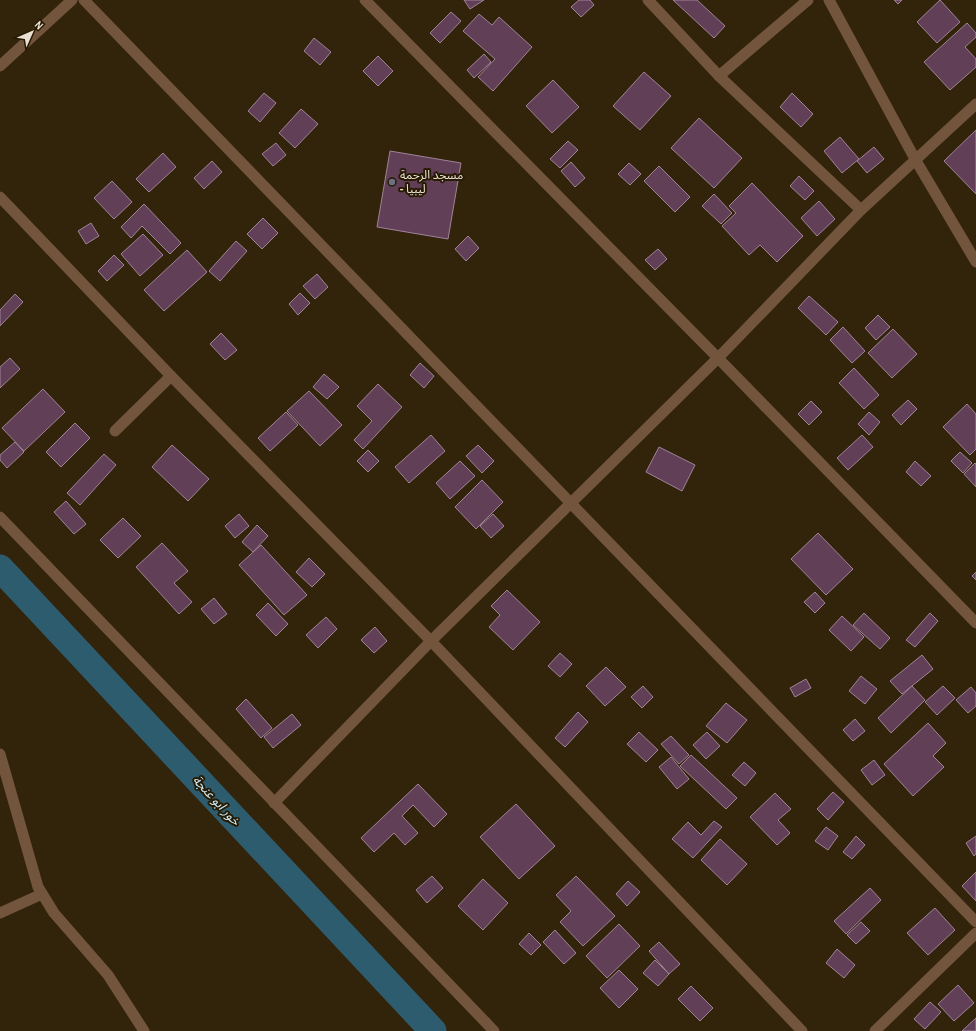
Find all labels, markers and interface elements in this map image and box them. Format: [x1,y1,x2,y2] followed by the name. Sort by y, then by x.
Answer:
[12,12,52,52] north arrow
[32,18,46,32] text: N
[400,167,463,197] place label: مسجد الرحمة - ليبيا
[387,177,397,187] marker: مسجد الرحمة - ليبيا
[189,772,245,829] water label: خور ابو عنجة

